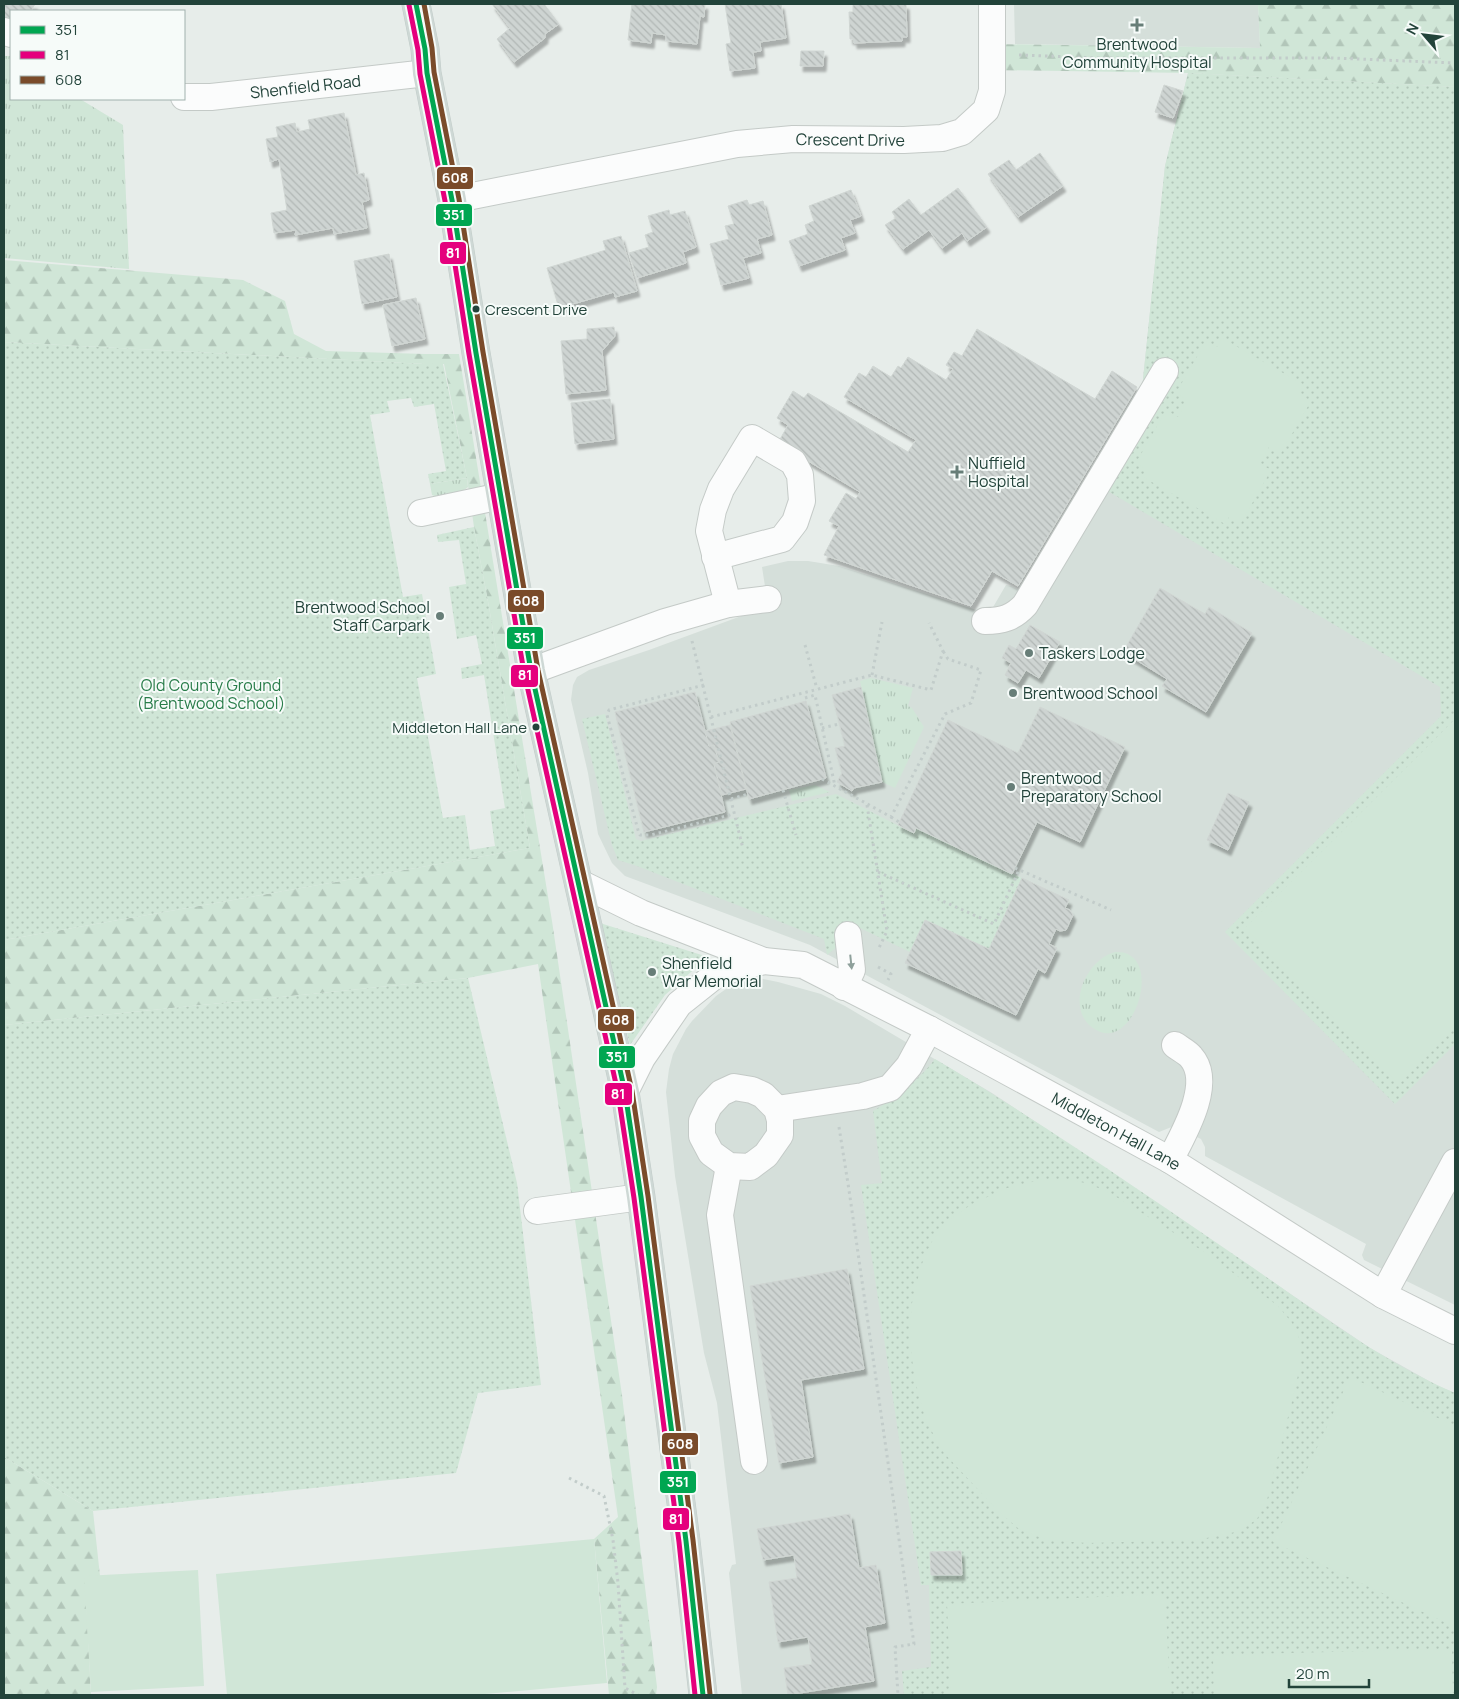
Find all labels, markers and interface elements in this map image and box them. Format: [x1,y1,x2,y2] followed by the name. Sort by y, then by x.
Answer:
[10,10,185,100] legend
[1399,10,1449,60] north arrow
[1130,18,1144,32] marker: Brentwood Community Hospital
[55,19,78,40] text: 351
[1401,20,1423,38] text: N
[1062,33,1212,73] place label: Brentwood Community Hospital
[55,44,70,65] text: 81
[55,69,82,90] text: 608
[249,69,362,104] street label: Shenfield Road
[796,128,905,151] street label: Crescent Drive
[436,166,474,190] line badge: 608
[442,168,468,187] text: 608
[435,203,473,227] line badge: 351
[443,205,465,224] text: 351
[439,241,467,265] line badge: 81
[446,243,460,262] text: 81
[485,299,587,320] place label: Crescent Drive
[471,304,481,314] marker: Crescent Drive
[968,452,1029,492] place label: Nuffield Hospital
[950,465,964,479] marker: Nuffield Hospital
[507,589,545,613] line badge: 608
[513,591,539,610] text: 608
[295,596,431,636] place label: Brentwood School Staff Carpark
[434,610,446,622] marker: Brentwood School Staff Carpark
[506,626,544,650] line badge: 351
[514,628,536,647] text: 351
[1039,642,1145,664] place label: Taskers Lodge
[1023,647,1035,659] marker: Taskers Lodge
[510,664,539,688] line badge: 81
[518,665,532,684] text: 81
[137,674,285,714] park label: Old County Ground (Brentwood School)
[1023,682,1158,704] place label: Brentwood School
[1007,687,1019,699] marker: Brentwood School
[392,717,527,738] place label: Middleton Hall Lane
[531,722,541,732] marker: Middleton Hall Lane
[1021,767,1162,807] place label: Brentwood Preparatory School
[1005,781,1017,793] marker: Brentwood Preparatory School
[662,952,762,992] place label: Shenfield War Memorial
[847,954,855,970] one-way arrow
[646,966,658,978] marker: Shenfield War Memorial
[597,1008,635,1032] line badge: 608
[603,1010,629,1029] text: 608
[598,1045,636,1069] line badge: 351
[606,1047,628,1066] text: 351
[604,1082,633,1106] line badge: 81
[611,1084,625,1103] text: 81
[1048,1087,1185,1175] street label: Middleton Hall Lane
[661,1432,699,1456] line badge: 608
[667,1434,693,1453] text: 608
[659,1470,697,1494] line badge: 351
[667,1472,689,1491] text: 351
[662,1507,690,1531] line badge: 81
[669,1509,683,1528] text: 81
[1289,1656,1369,1688] scale bar
[1296,1663,1329,1684] text: 20 m

